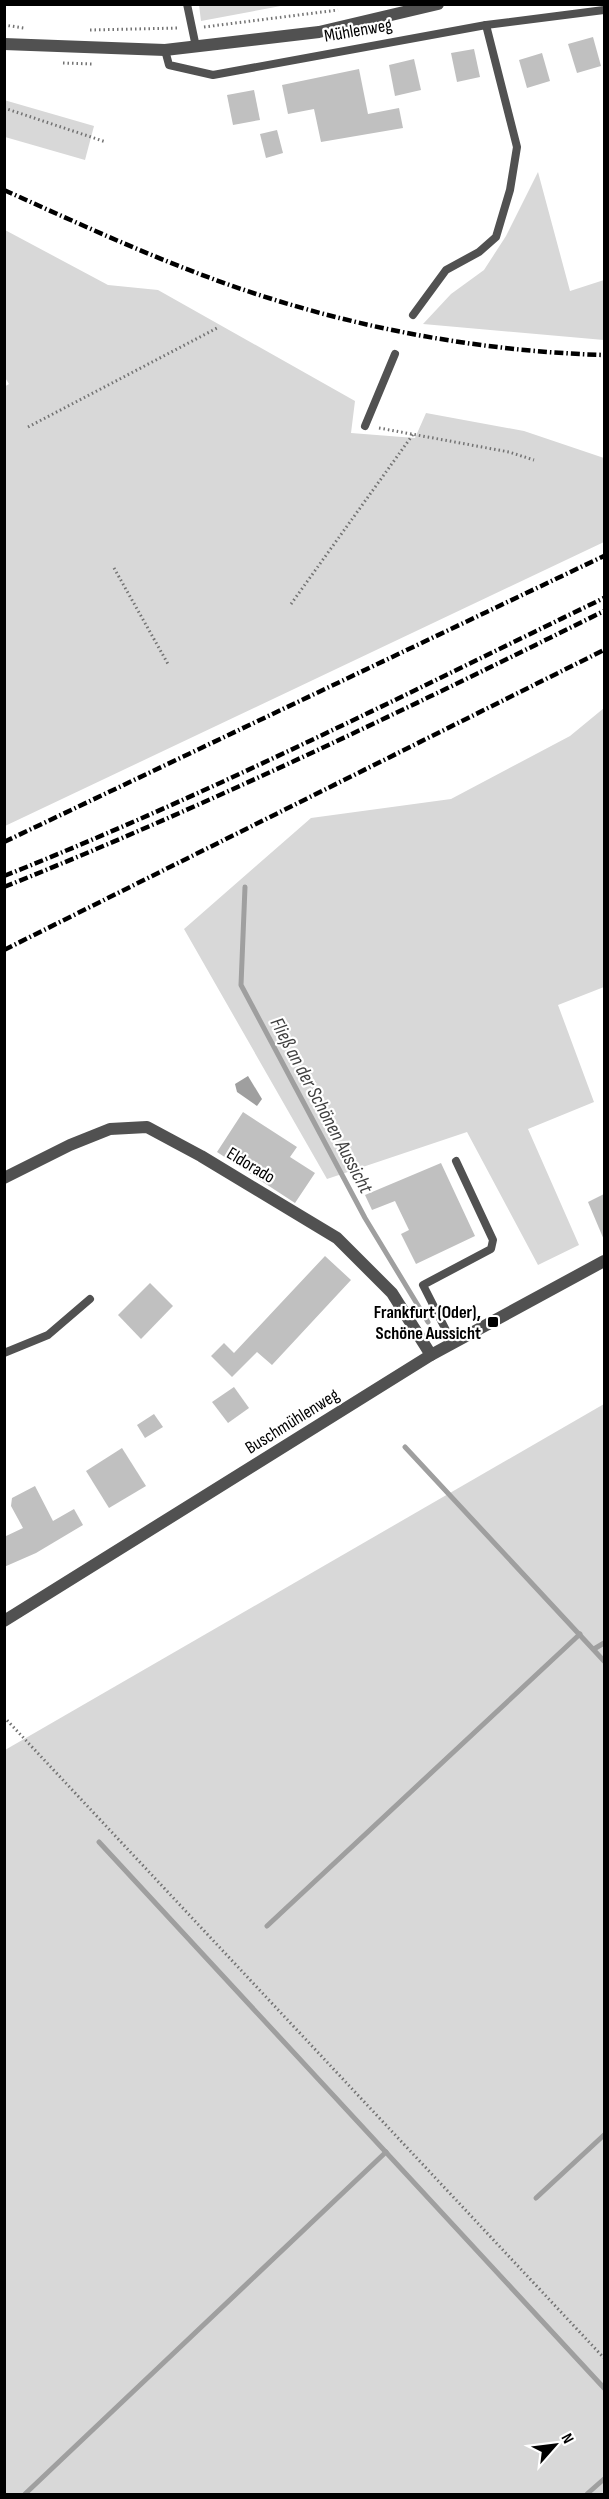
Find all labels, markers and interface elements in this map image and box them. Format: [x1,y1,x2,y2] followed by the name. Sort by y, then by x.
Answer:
[322,14,394,47] street label: Mühlenweg
[265,1014,378,1198] water label: Fließ an der Schönen Aussicht
[223,1143,279,1188] street label: Eldorado
[374,1302,481,1344] place label: Frankfurt (Oder), Schöne Aussicht
[486,1315,500,1329] marker: Frankfurt (Oder), Schöne Aussicht
[242,1384,343,1459] street label: Buschmühlenweg
[525,2415,585,2475] north arrow
[557,2430,577,2447] text: N

